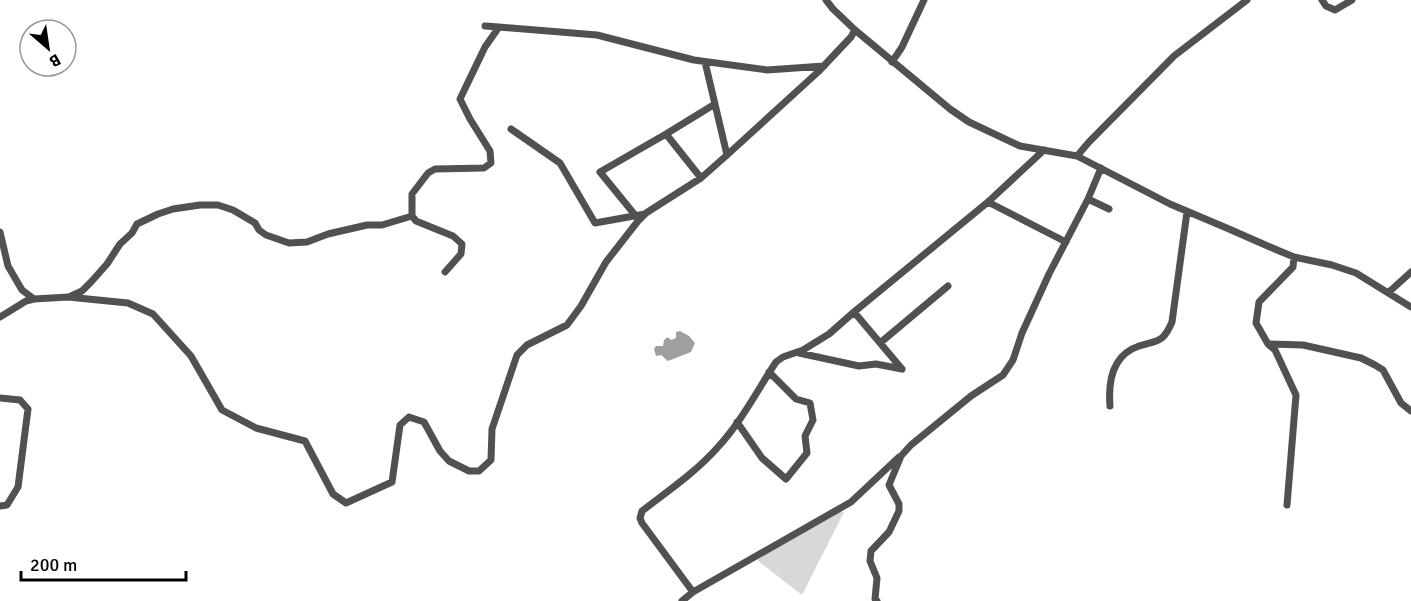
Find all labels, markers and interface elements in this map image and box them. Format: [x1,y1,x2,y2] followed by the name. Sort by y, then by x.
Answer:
[18,18,78,78] north arrow
[45,49,64,71] text: B
[21,544,186,582] scale bar
[30,554,77,576] text: 200 m

